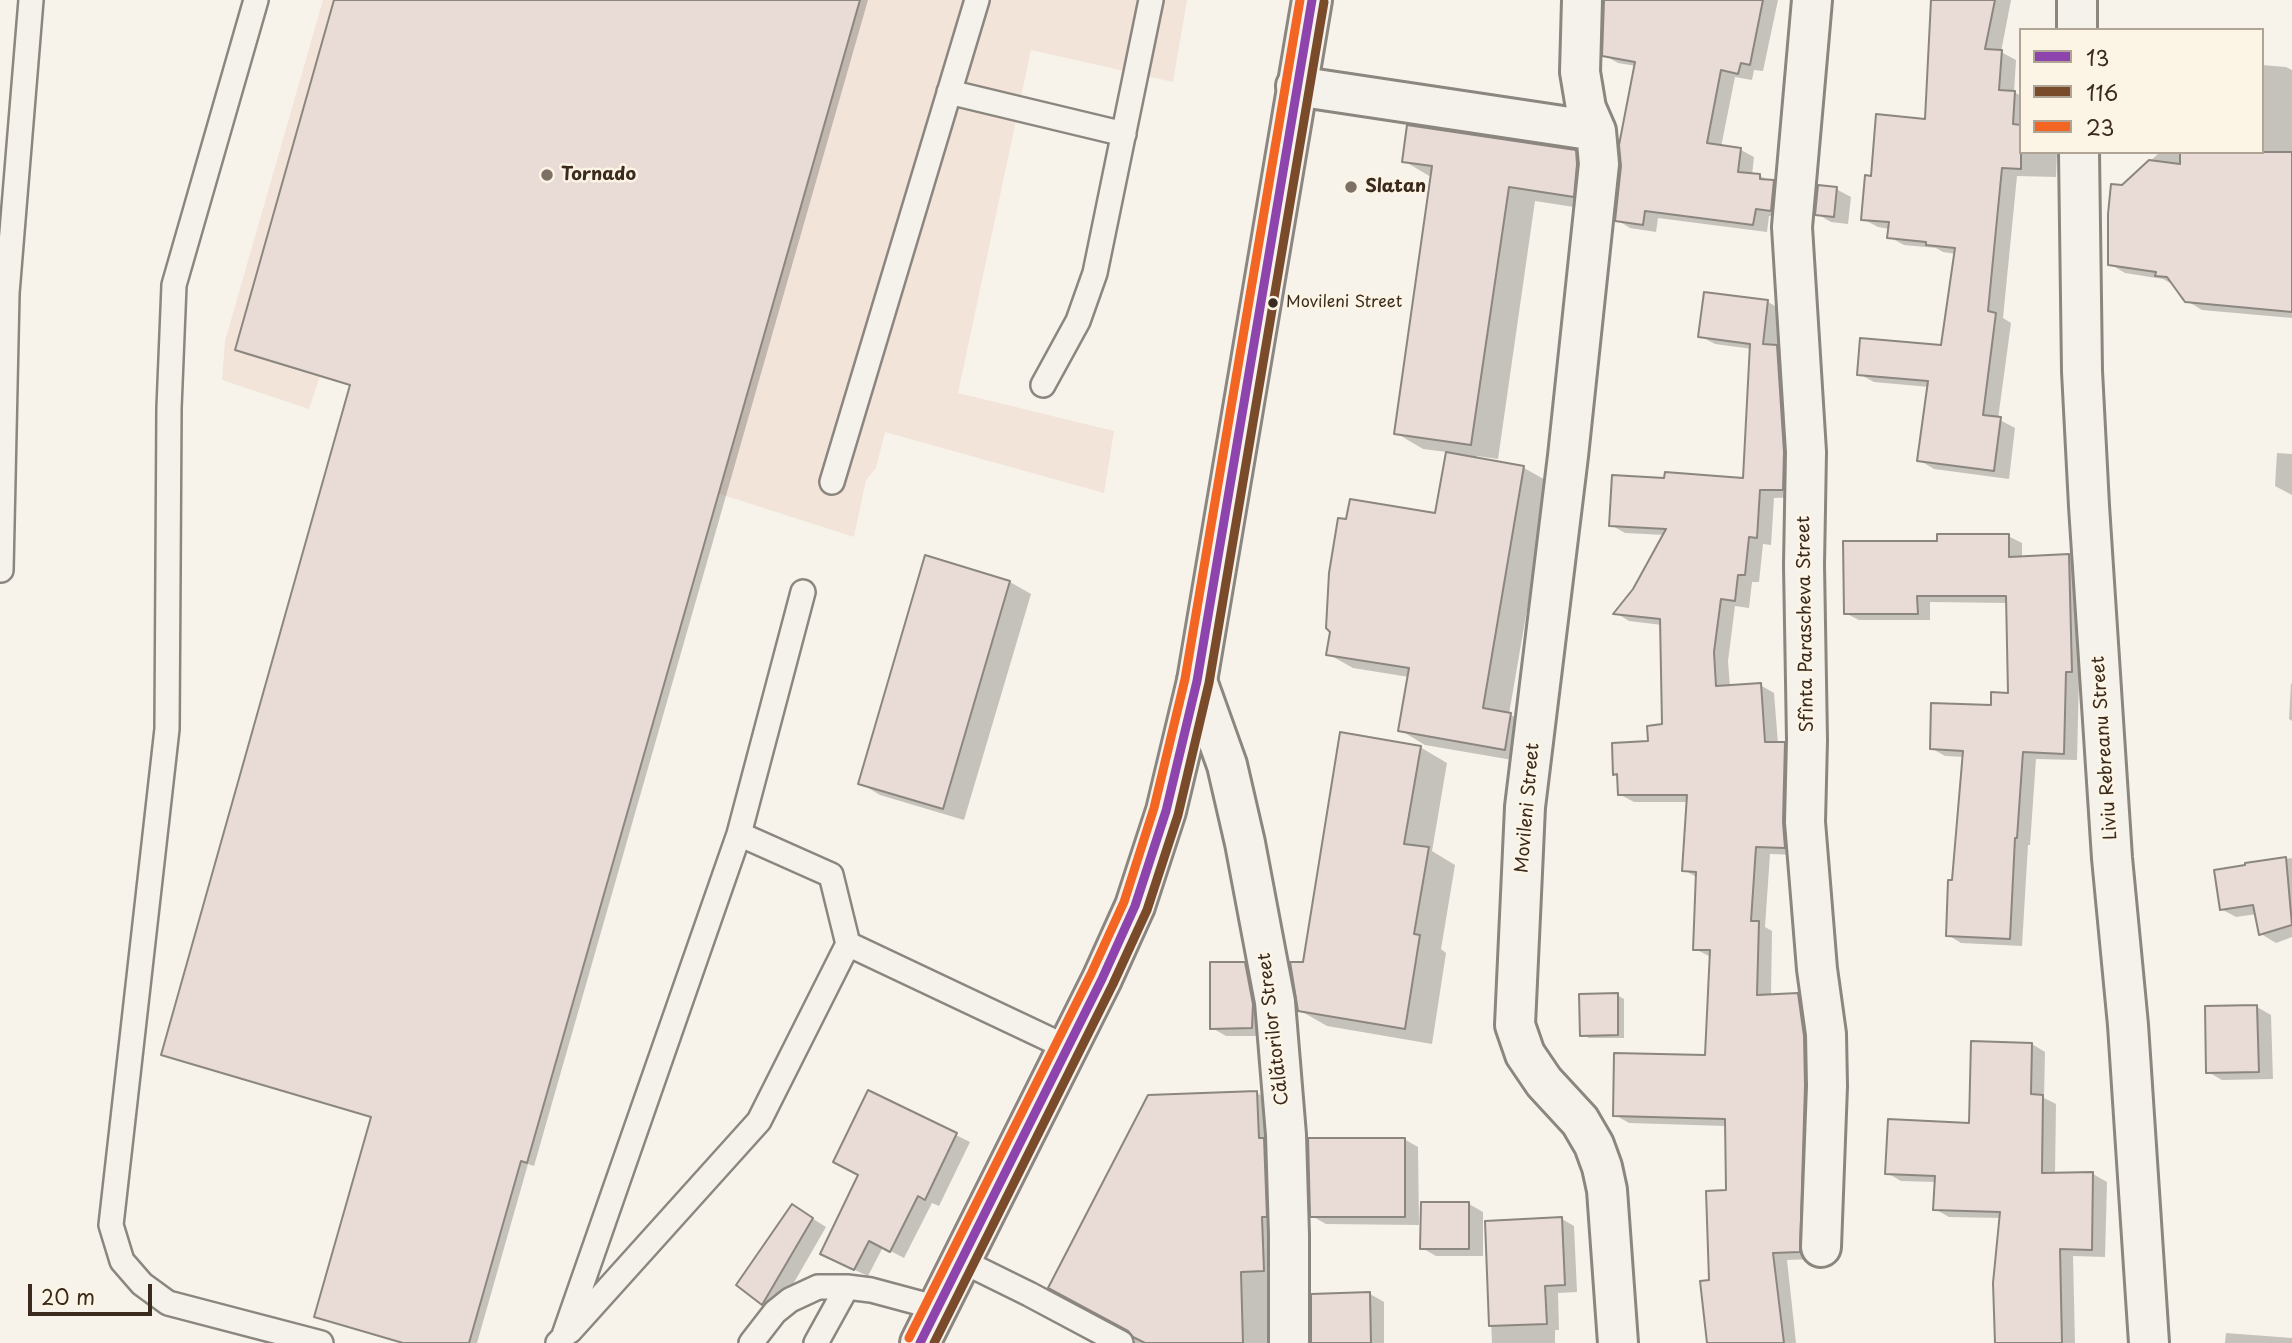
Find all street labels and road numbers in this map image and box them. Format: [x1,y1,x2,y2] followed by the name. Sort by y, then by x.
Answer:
[1793,516,1819,732] street label: Sfînta Parascheva Street
[2088,655,2122,841] street label: Liviu Rebreanu Street
[1512,742,1544,874] street label: Movileni Street
[1254,951,1294,1107] street label: Călătorilor Street

